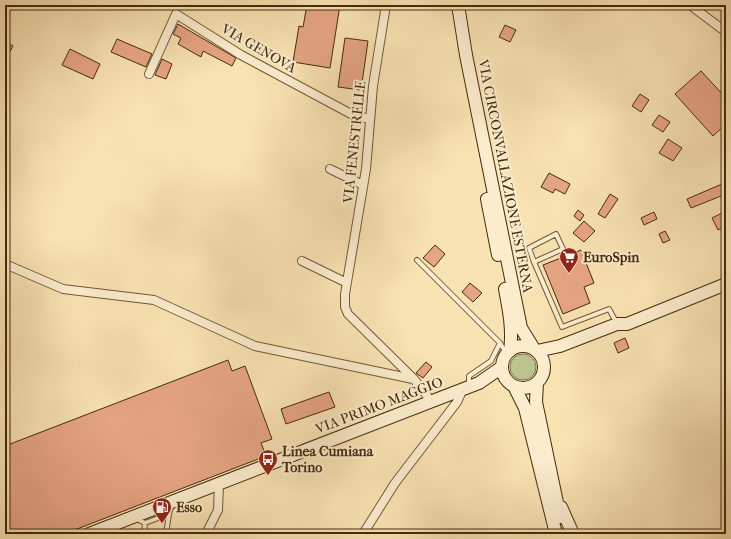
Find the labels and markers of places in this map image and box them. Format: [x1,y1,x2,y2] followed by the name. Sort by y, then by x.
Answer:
[558,246,580,274] supermarket icon: EuroSpin
[583,249,640,266] place label: EuroSpin
[281,443,374,476] place label: Linea Cumiana Torino
[257,448,279,476] bus stop icon: Linea Cumiana Torino
[151,496,173,524] fuel station icon: Esso
[176,499,202,516] place label: Esso

